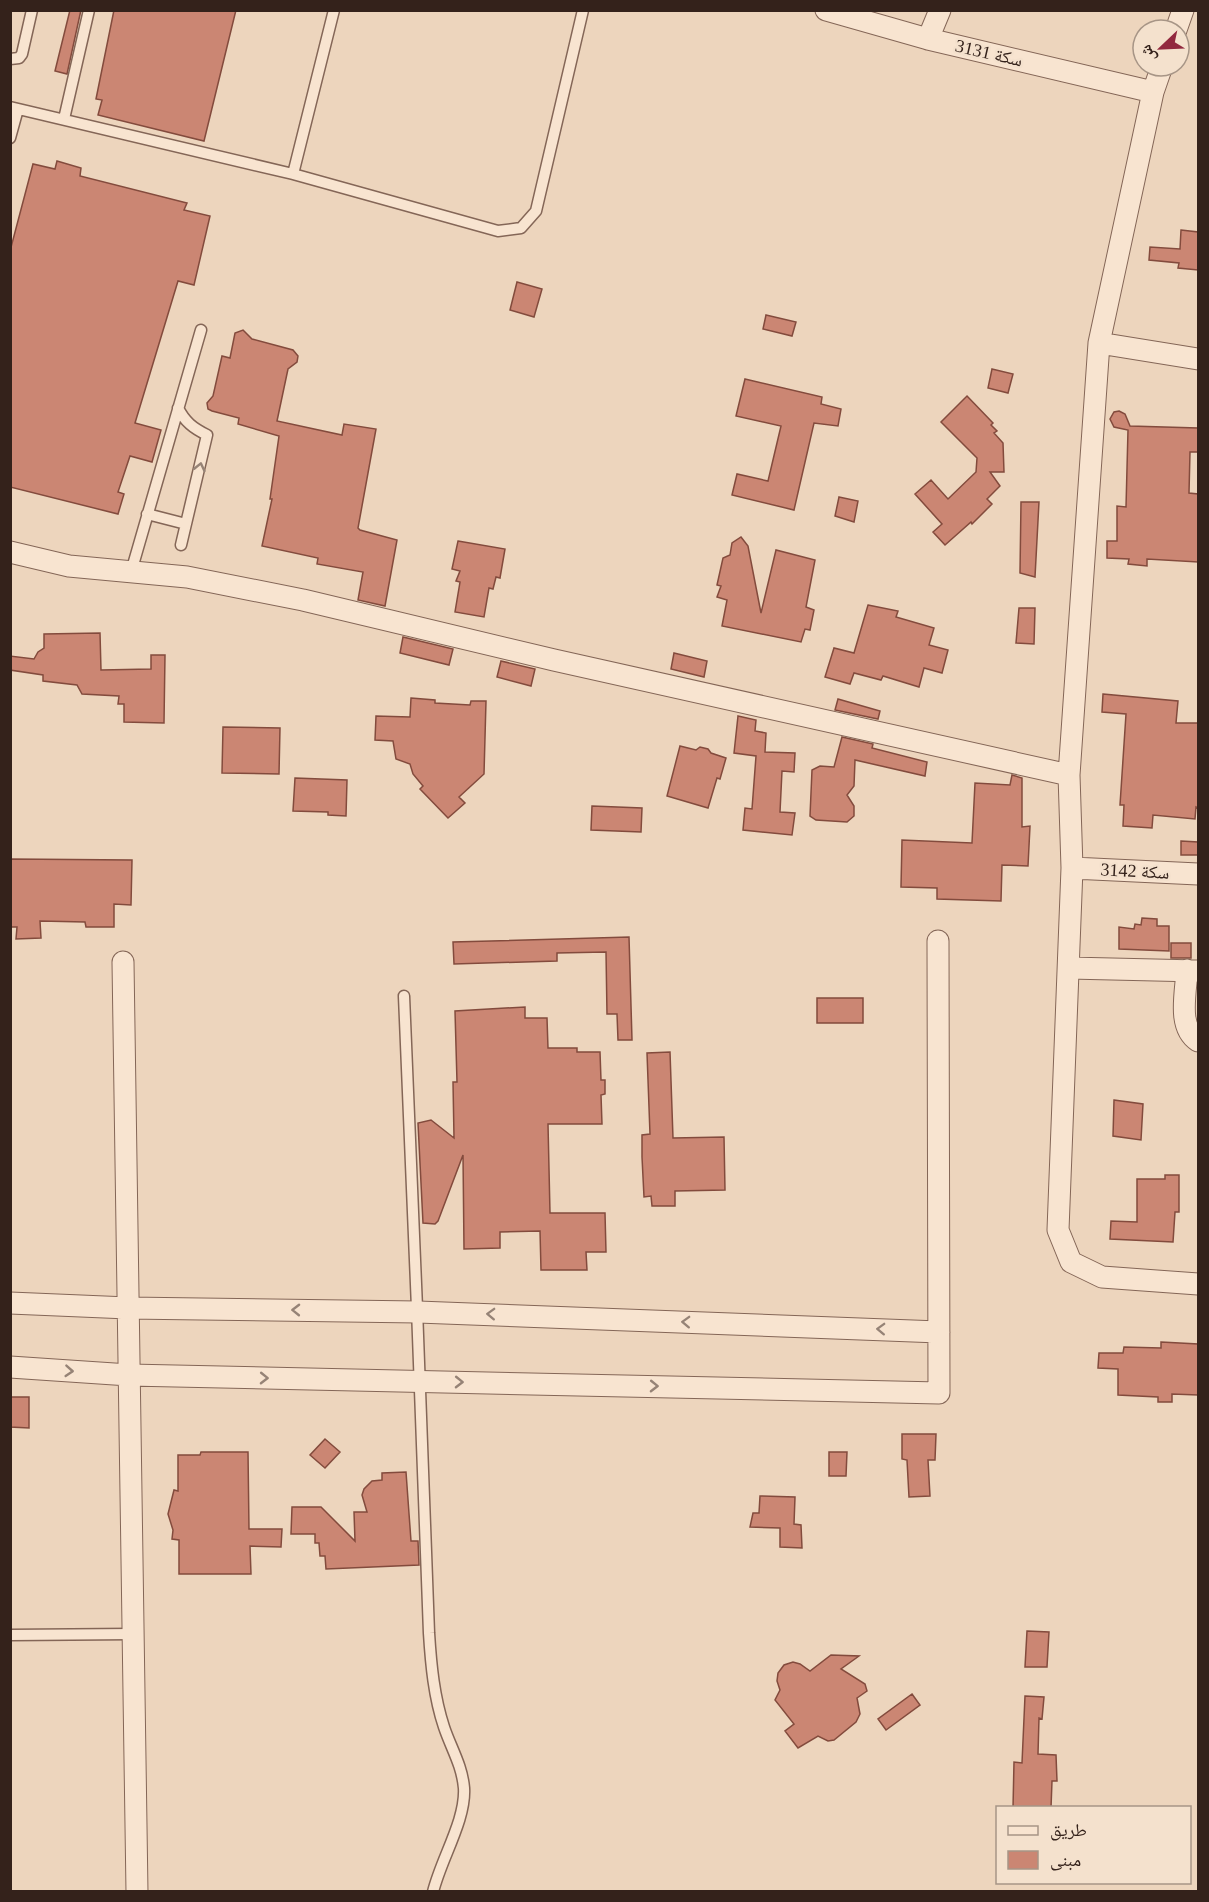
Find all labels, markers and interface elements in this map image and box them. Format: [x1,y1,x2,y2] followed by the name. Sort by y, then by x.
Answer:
[1131,18,1191,78] north arrow
[953,36,1025,70] street label: سكة 3131
[1137,42,1160,65] text: ش
[192,462,205,472] one-way arrow
[1100,859,1170,883] street label: سكة 3142
[291,1304,300,1316] one-way arrow
[486,1308,495,1321] one-way arrow
[681,1315,690,1328] one-way arrow
[876,1323,885,1336] one-way arrow
[64,1364,73,1377] one-way arrow
[259,1372,268,1384] one-way arrow
[454,1376,463,1388] one-way arrow
[649,1380,658,1393] one-way arrow
[996,1806,1191,1884] legend
[1050,1820,1087,1841] text: طريق
[1050,1850,1081,1871] text: مبنى

